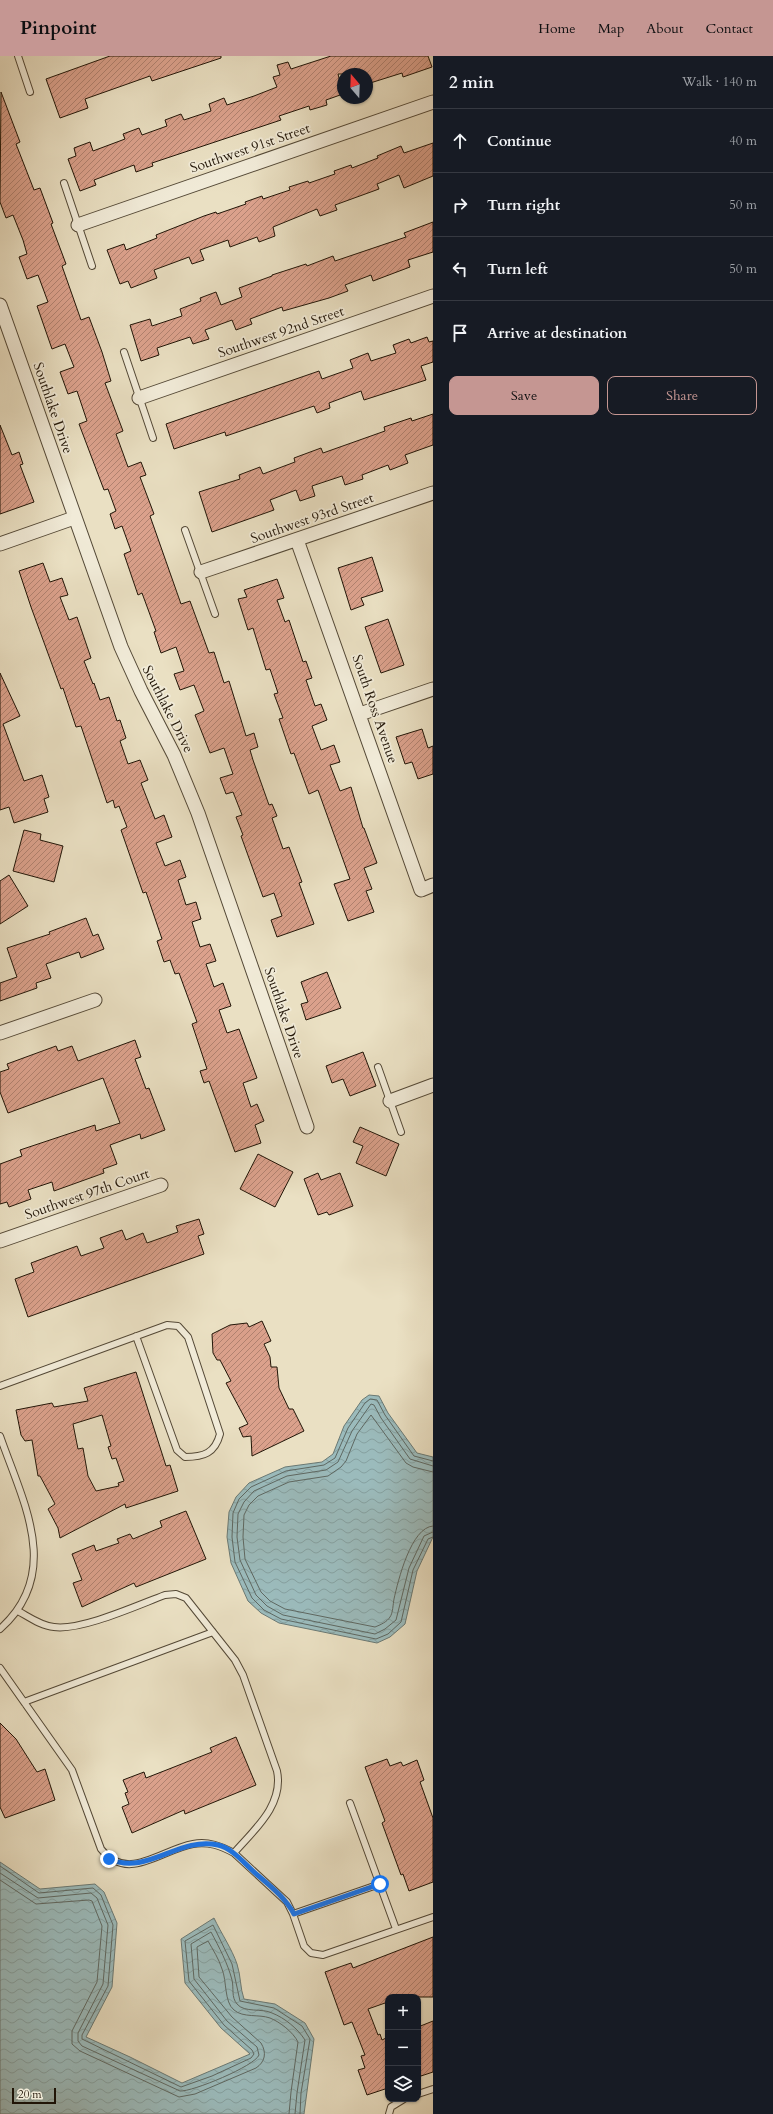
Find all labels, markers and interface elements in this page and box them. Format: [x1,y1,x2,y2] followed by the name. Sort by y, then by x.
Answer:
[20,15,97,41] text: Pinpoint
[538,19,576,38] text: Home
[598,19,624,38] text: Map
[646,19,683,38] text: About
[705,19,753,38] text: Contact
[337,68,373,104] north arrow
[449,71,494,94] text: 2 min
[682,73,757,91] text: Walk · 140 m
[187,118,313,177] street label: Southwest 91st Street
[449,130,471,152] icon: ahead
[487,131,552,151] text: Continue
[729,132,757,150] text: 40 m
[449,194,471,216] icon: right
[487,195,560,215] text: Turn right
[729,196,757,214] text: 50 m
[449,258,471,280] icon: left
[487,259,548,279] text: Turn left
[729,260,757,278] text: 50 m
[215,301,347,362] street label: Southwest 92nd Street
[449,322,471,344] icon: arrive
[487,323,627,343] text: Arrive at destination
[28,360,78,456] street label: Southlake Drive
[449,376,599,415] button: Save
[607,376,757,415] button: Share
[248,488,377,548] street label: Southwest 93rd Street
[347,652,403,766] street label: South Ross Avenue
[138,662,198,756] street label: Southlake Drive
[259,965,309,1061] street label: Southlake Drive
[22,1164,152,1224] street label: Southwest 97th Court
[100,1850,118,1868] route end
[371,1875,389,1893] route start
[385,1994,421,2102] map controls
[385,1994,421,2030] button: +
[385,2030,421,2066] button: −
[385,2066,421,2102] button: layers
[12,2086,56,2105] scale bar
[18,2087,42,2102] text: 20 m

